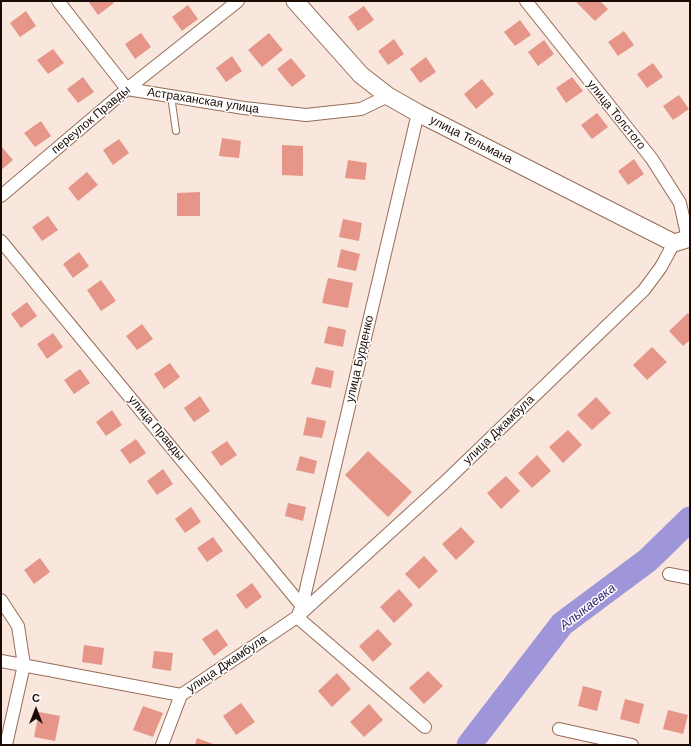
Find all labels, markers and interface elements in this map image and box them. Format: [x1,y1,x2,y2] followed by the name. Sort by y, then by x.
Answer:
[584,77,648,153] street label: улица Толстого
[49,83,133,157] street label: переулок Правды
[146,85,260,117] street label: Астраханская улица
[427,113,515,167] street label: улица Тельмана
[343,314,377,404] street label: улица Бурденко
[460,392,538,468] street label: улица Джамбула
[125,393,187,463] street label: улица Правды
[557,580,619,634] water label: Алыкаевка
[184,632,270,696] street label: улица Джамбула
[16,690,56,730] north arrow
[32,692,40,704] text: С

